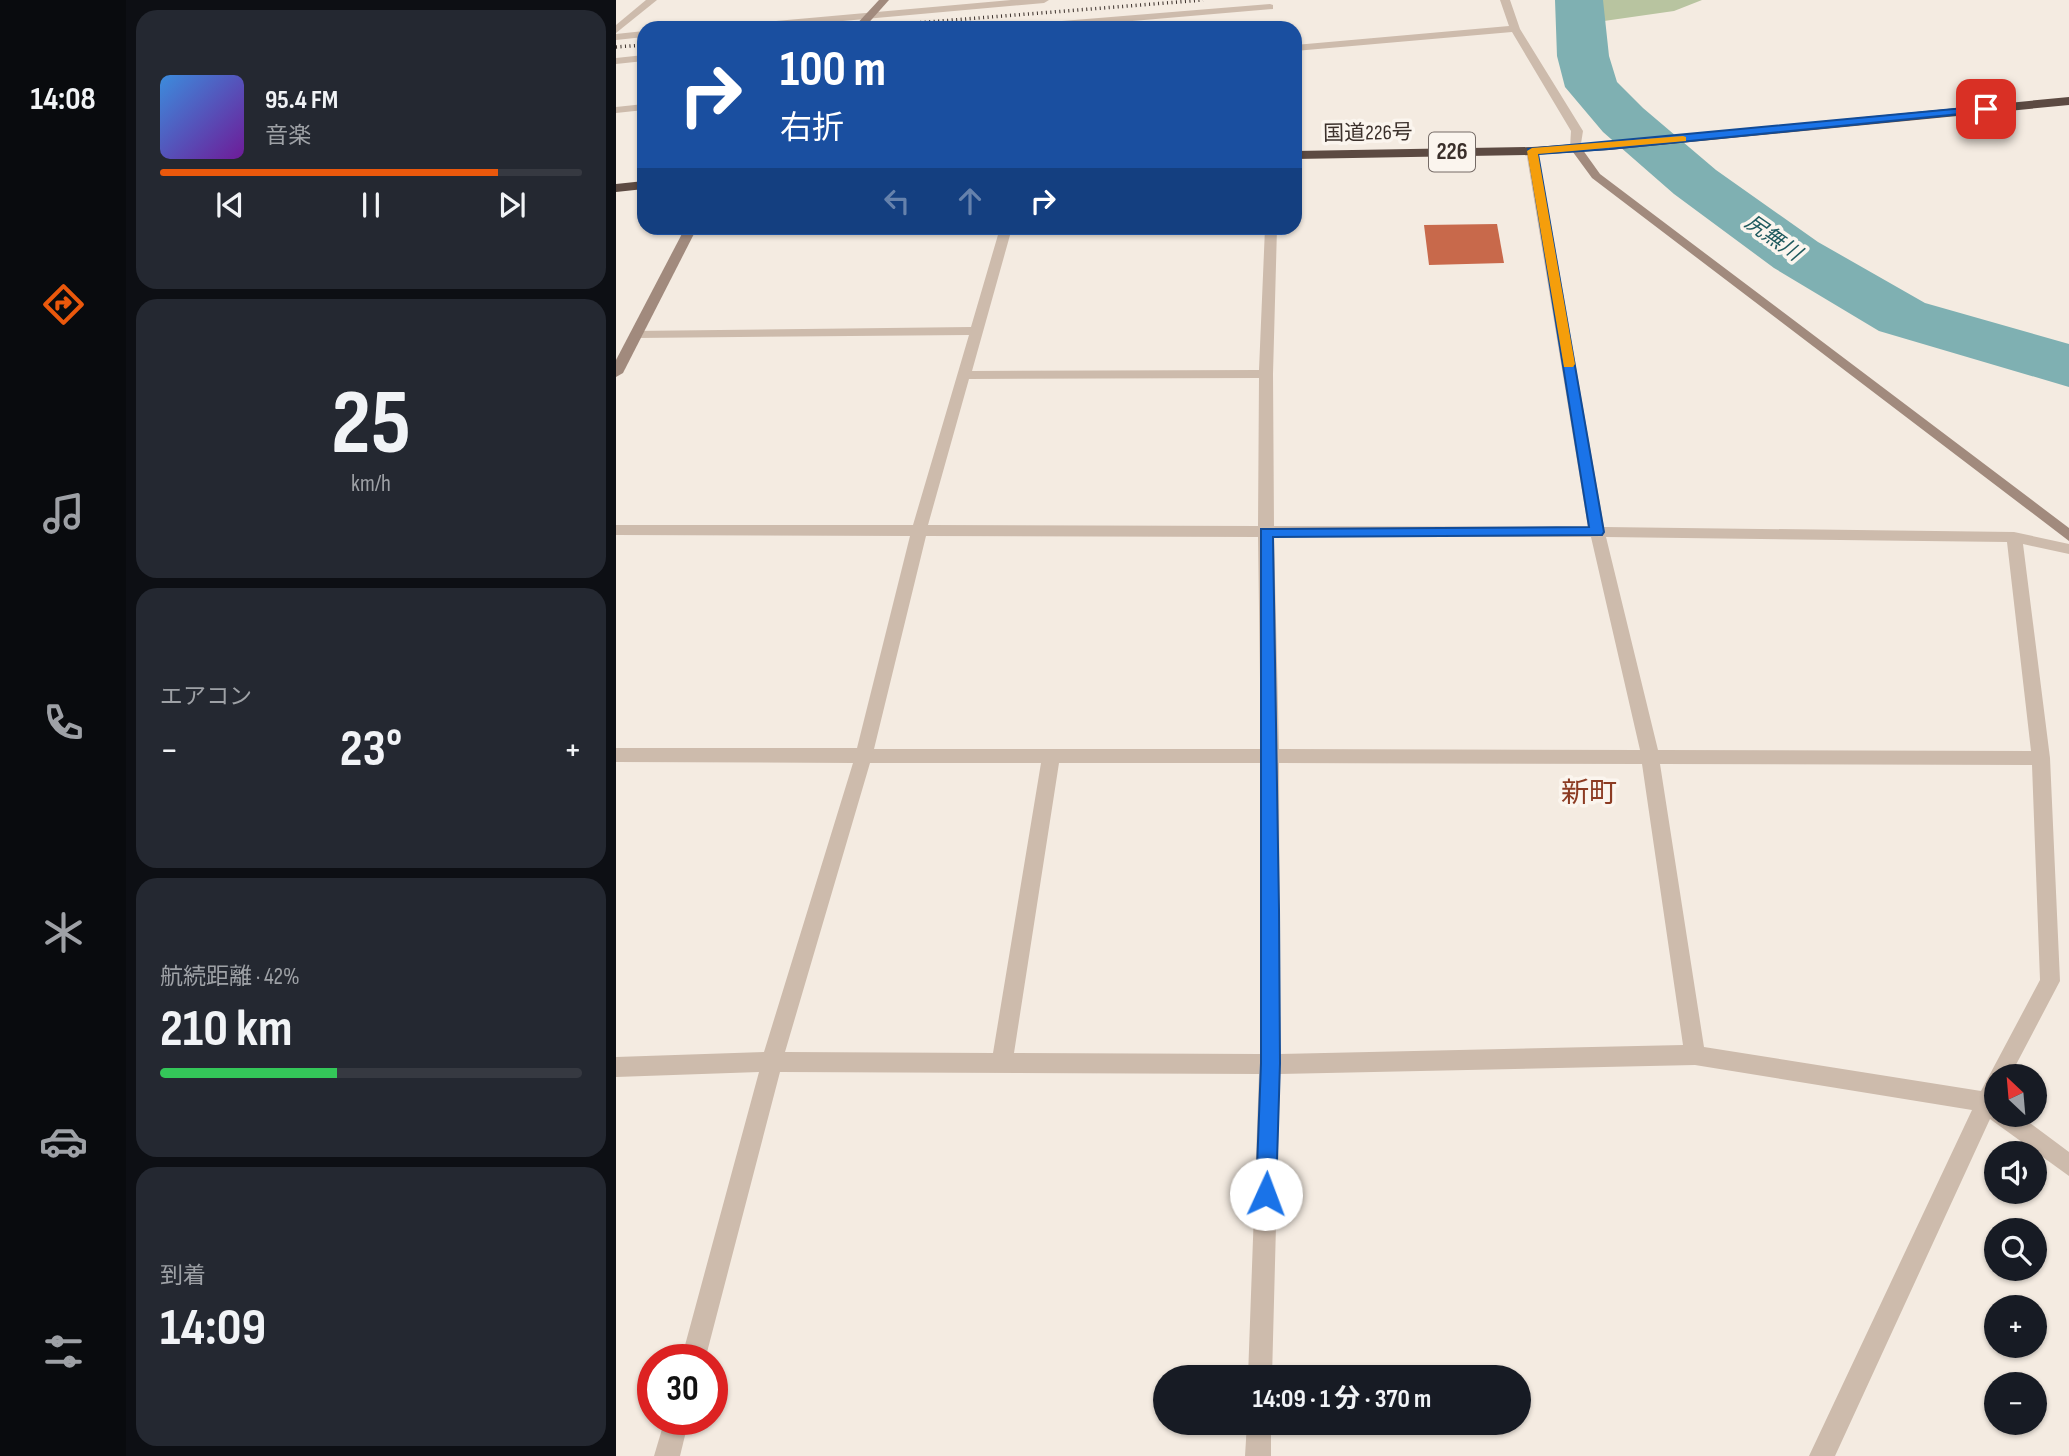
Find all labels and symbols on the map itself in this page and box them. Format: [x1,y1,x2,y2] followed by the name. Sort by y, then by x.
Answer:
[1956,79,2016,139] pin
[1323,120,1413,146] street label: 国道226号
[1429,132,1475,172] road number: 226
[1740,210,1808,267] water label: 尻無川
[1561,777,1617,810] district label: 新町
[1984,1064,2048,1127] north arrow
[1229,1157,1303,1231] position arrow
[637,1344,728,1435] speed limit sign: 30

